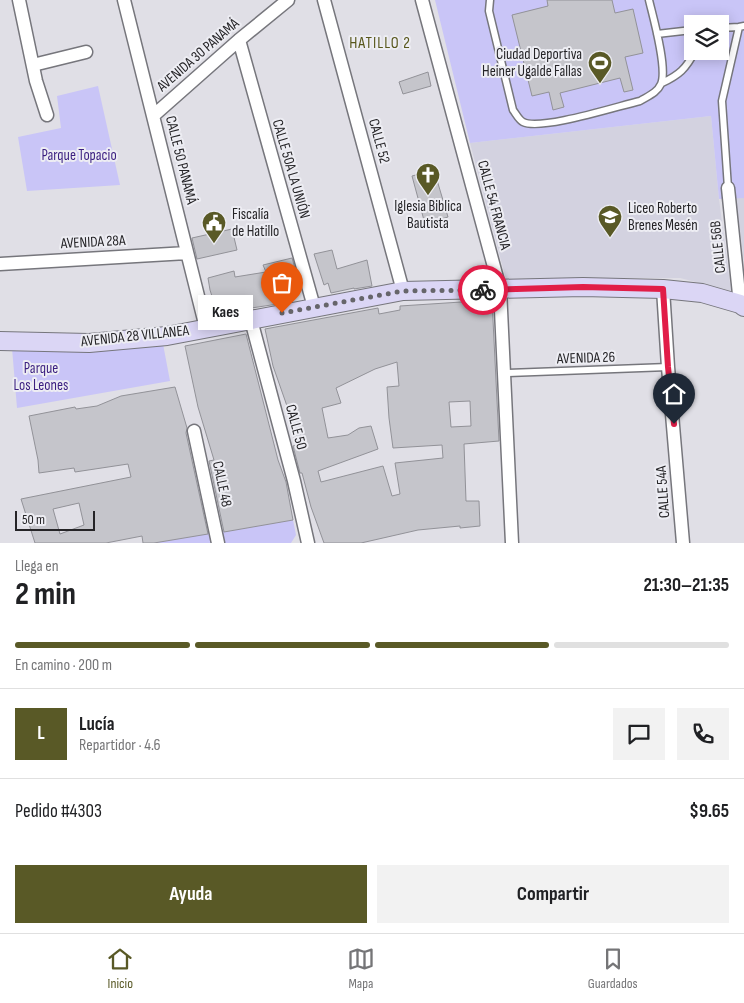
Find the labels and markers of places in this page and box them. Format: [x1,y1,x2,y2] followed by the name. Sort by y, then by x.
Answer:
[482,45,582,81] place label: Ciudad Deportiva Heiner Ugalde Fallas
[587,50,613,84] sports icon: Ciudad Deportiva Heiner Ugalde Fallas
[415,162,441,196] church icon: Iglesia Biblica Bautista
[394,197,462,233] place label: Iglesia Biblica Bautista
[628,199,698,235] place label: Liceo Roberto Brenes Mesén
[597,204,623,238] school or university icon: Liceo Roberto Brenes Mesén
[232,205,279,241] place label: Fiscalía de Hatillo
[201,210,227,244] public building icon: Fiscalía de Hatillo
[261,262,303,313] pin
[197,296,252,330] callout: Kaes
[653,373,695,424] pin

